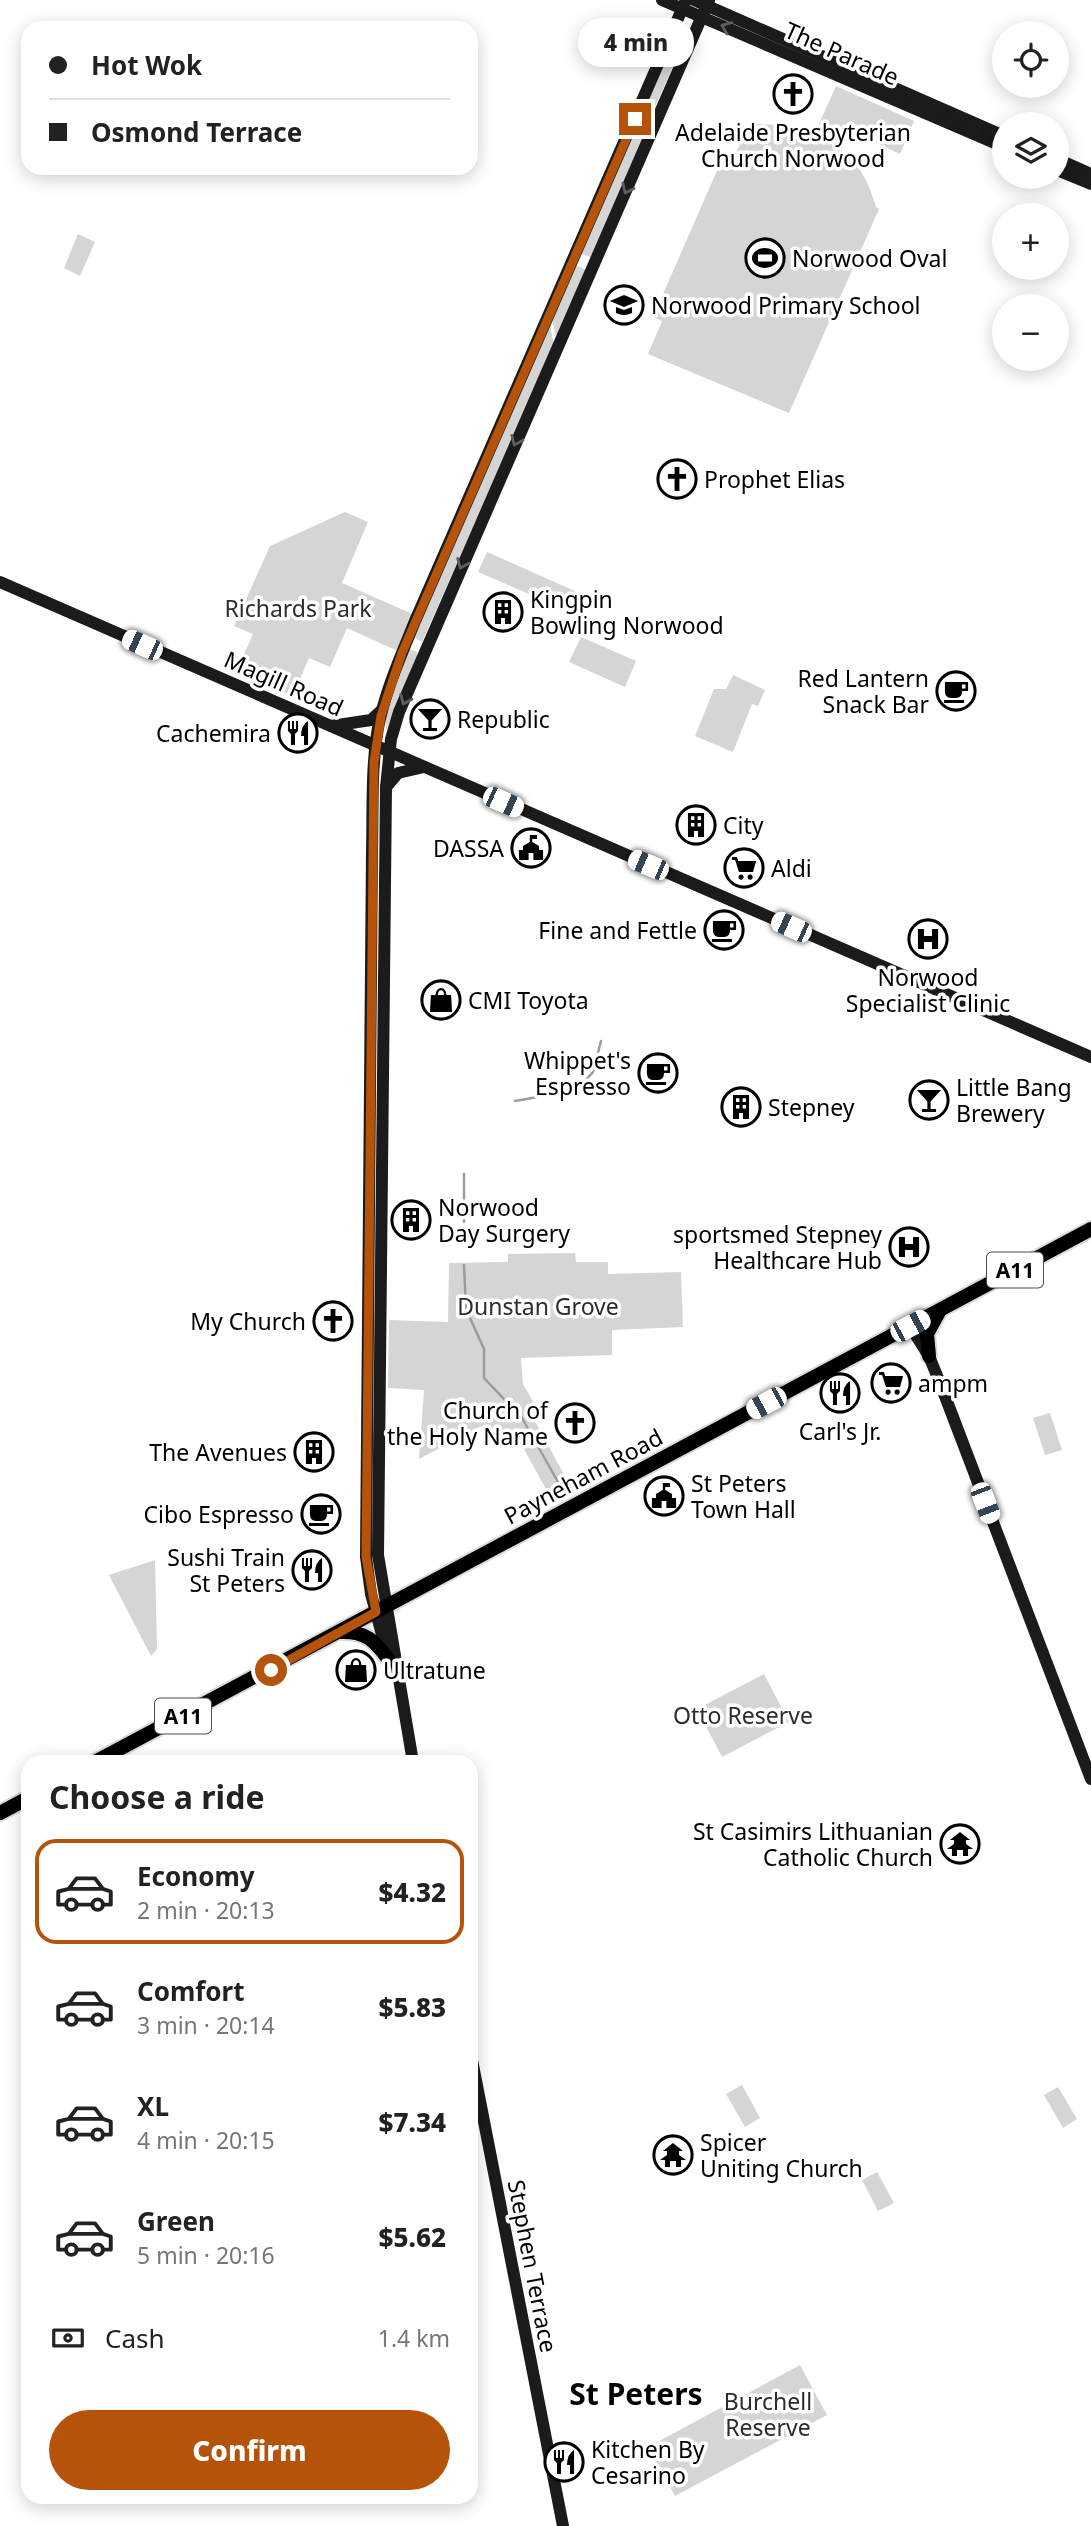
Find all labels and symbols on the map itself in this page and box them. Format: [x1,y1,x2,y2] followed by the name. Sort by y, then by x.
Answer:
[780,14,904,92] street label: The Parade
[577,18,693,66] callout: 4 min
[721,21,734,35] one-way arrow
[772,73,814,115] church icon: Adelaide Presbyterian Church Norwood
[619,103,651,135] route end
[675,116,911,174] place label: Adelaide Presbyterian Church Norwood
[621,182,635,195] one-way arrow
[744,237,786,279] sports icon: Norwood Oval
[792,242,947,274] place label: Norwood Oval
[603,284,645,326] school or university icon: Norwood Primary School
[651,289,921,321] place label: Norwood Primary School
[510,434,524,446] one-way arrow
[656,458,698,500] church icon: Prophet Elias
[704,463,845,495] place label: Prophet Elias
[457,557,471,569] one-way arrow
[530,583,724,641] place label: Kingpin Bowling Norwood
[482,591,524,633] building icon: Kingpin Bowling Norwood
[224,592,372,624] park label: Richards Park
[119,627,166,663] car
[219,643,349,723] street label: Magill Road
[797,662,929,720] place label: Red Lantern Snack Bar
[935,670,977,712] cafe icon: Red Lantern Snack Bar
[399,693,413,705] one-way arrow
[409,698,451,740] bar icon: Republic
[457,703,550,735] place label: Republic
[277,712,319,754] restaurant icon: Cachemira
[156,717,271,749] place label: Cachemira
[480,784,527,820] car
[675,804,717,846] building icon: City
[723,809,764,841] place label: City
[510,827,552,869] public building icon: DASSA
[433,832,504,864] place label: DASSA
[625,847,672,883] car
[723,847,765,889] supermarket icon: Aldi
[771,852,812,884] place label: Aldi
[703,909,745,951] cafe icon: Fine and Fettle
[768,909,815,945] car
[538,914,697,946] place label: Fine and Fettle
[907,918,949,960] hospital icon: Norwood Specialist Clinic
[846,961,1010,1019] place label: Norwood Specialist Clinic
[420,979,462,1021] shop icon: CMI Toyota
[468,984,589,1016] place label: CMI Toyota
[524,1044,631,1102] place label: Whippet's Espresso
[637,1052,679,1094] cafe icon: Whippet's Espresso
[956,1071,1072,1129] place label: Little Bang Brewery
[908,1079,950,1121] bar icon: Little Bang Brewery
[720,1086,762,1128] building icon: Stepney
[768,1091,855,1123] place label: Stepney
[438,1191,570,1249] place label: Norwood Day Surgery
[390,1199,432,1241] building icon: Norwood Day Surgery
[673,1218,882,1276] place label: sportsmed Stepney Healthcare Hub
[888,1226,930,1268] hospital icon: sportsmed Stepney Healthcare Hub
[987,1252,1043,1288] road number: A11
[457,1290,619,1322] park label: Dunstan Grove
[312,1300,354,1342] church icon: My Church
[190,1305,306,1337] place label: My Church
[887,1307,934,1345] car
[870,1362,912,1404] supermarket icon: ampm
[918,1367,988,1399] place label: ampm
[819,1372,861,1414] restaurant icon: Carl's Jr.
[743,1384,790,1422] car
[387,1394,549,1452] place label: Church of the Holy Name
[554,1402,596,1444] church icon: Church of the Holy Name
[799,1415,881,1447] place label: Carl's Jr.
[498,1421,668,1531] street label: Payneham Road
[293,1431,335,1473] building icon: The Avenues
[149,1436,287,1468] place label: The Avenues
[691,1467,796,1525] place label: St Peters Town Hall
[643,1475,685,1517] public building icon: St Peters Town Hall
[968,1480,1003,1526] car
[300,1493,342,1535] cafe icon: Cibo Espresso
[144,1498,294,1530] place label: Cibo Espresso
[167,1541,285,1599] place label: Sushi Train St Peters
[291,1549,333,1591] restaurant icon: Sushi Train St Peters
[335,1649,377,1691] shop icon: Ultratune
[255,1654,287,1686] route start
[383,1654,486,1686] place label: Ultratune
[155,1698,211,1734] road number: A11
[673,1699,813,1731] park label: Otto Reserve
[693,1815,933,1873] place label: St Casimirs Lithuanian Catholic Church
[939,1823,981,1865] temple icon: St Casimirs Lithuanian Catholic Church
[700,2126,863,2184] place label: Spicer Uniting Church
[652,2134,694,2176] temple icon: Spicer Uniting Church
[501,2177,565,2355] street label: Stephen Terrace
[569,2373,703,2414] district label: St Peters
[724,2385,812,2443] park label: Burchell Reserve
[591,2433,705,2491] place label: Kitchen By Cesarino
[543,2441,585,2483] restaurant icon: Kitchen By Cesarino

